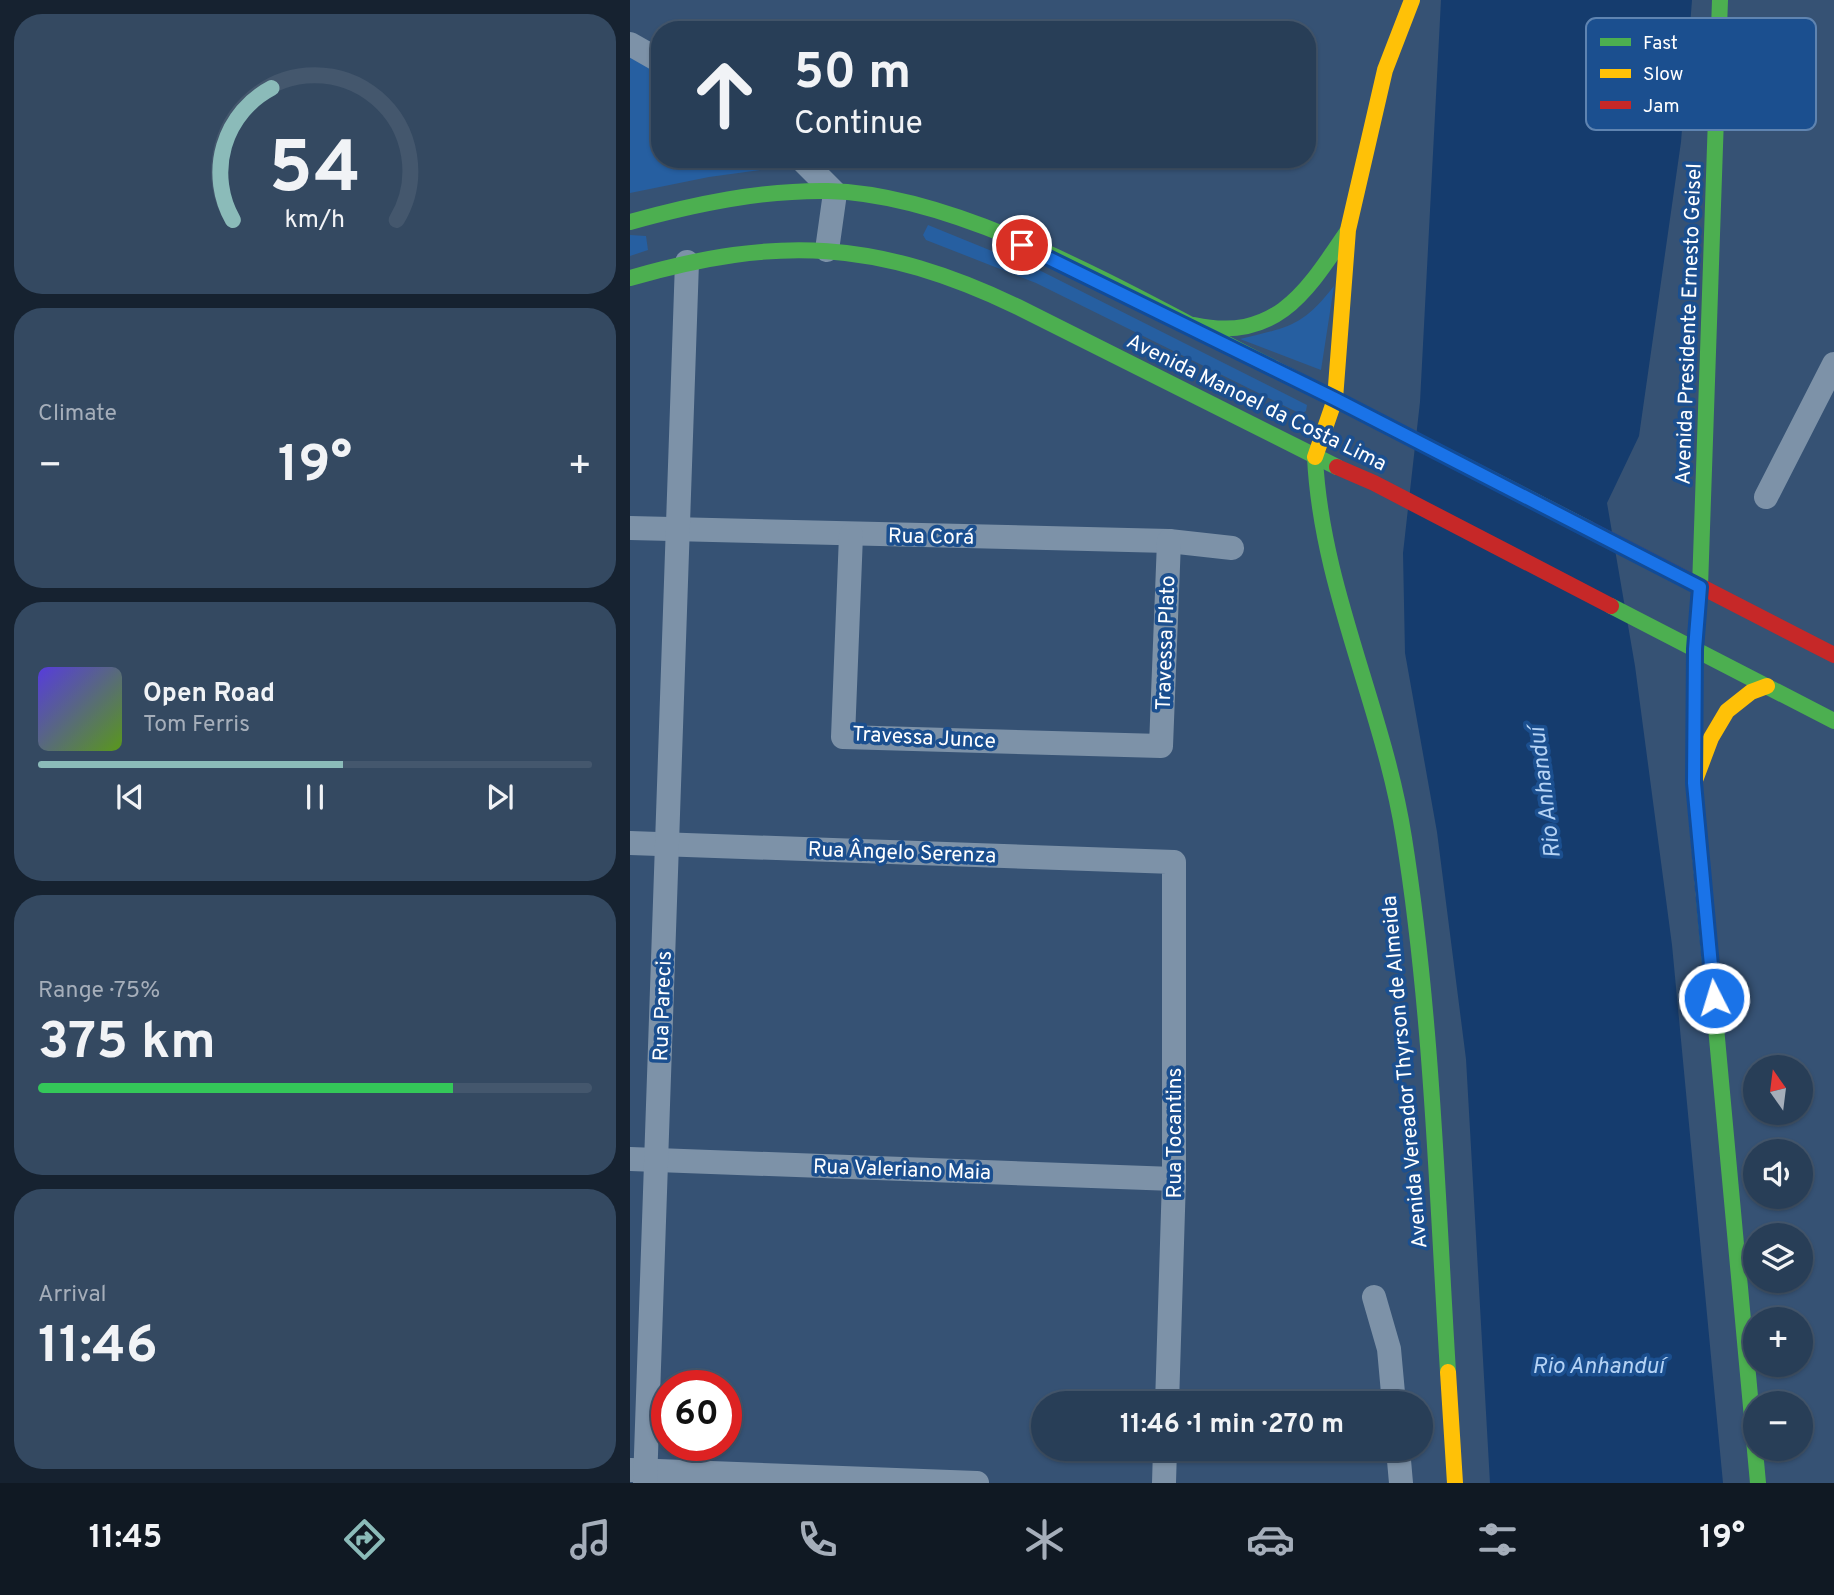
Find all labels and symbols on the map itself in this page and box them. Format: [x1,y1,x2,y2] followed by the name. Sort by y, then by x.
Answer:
[1586,18,1816,130] legend
[1643,32,1678,56] text: Fast
[1643,63,1683,87] text: Slow
[1643,95,1680,119] text: Jam
[1670,163,1709,485] street label: Avenida Presidente Ernesto Geisel
[992,215,1052,275] pin
[1122,328,1391,478] street label: Avenida Manoel da Costa Lima
[888,523,974,552] street label: Rua Corá
[1151,575,1182,711] street label: Travessa Plato
[1523,720,1569,860] water label: Rio Anhanduí
[851,721,996,756] street label: Travessa Junce
[807,836,997,870] street label: Rua Ângelo Serenza
[1377,894,1434,1250] street label: Avenida Vereador Thyrson de Almeida
[648,950,679,1062] street label: Rua Parecis
[1677,961,1751,1035] position arrow
[1743,1055,1813,1125] north arrow
[1162,1068,1189,1198] street label: Rua Tocantins
[812,1154,991,1187] street label: Rua Valeriano Maia
[1532,1353,1669,1382] water label: Rio Anhanduí
[651,1370,742,1461] speed limit sign: 60

